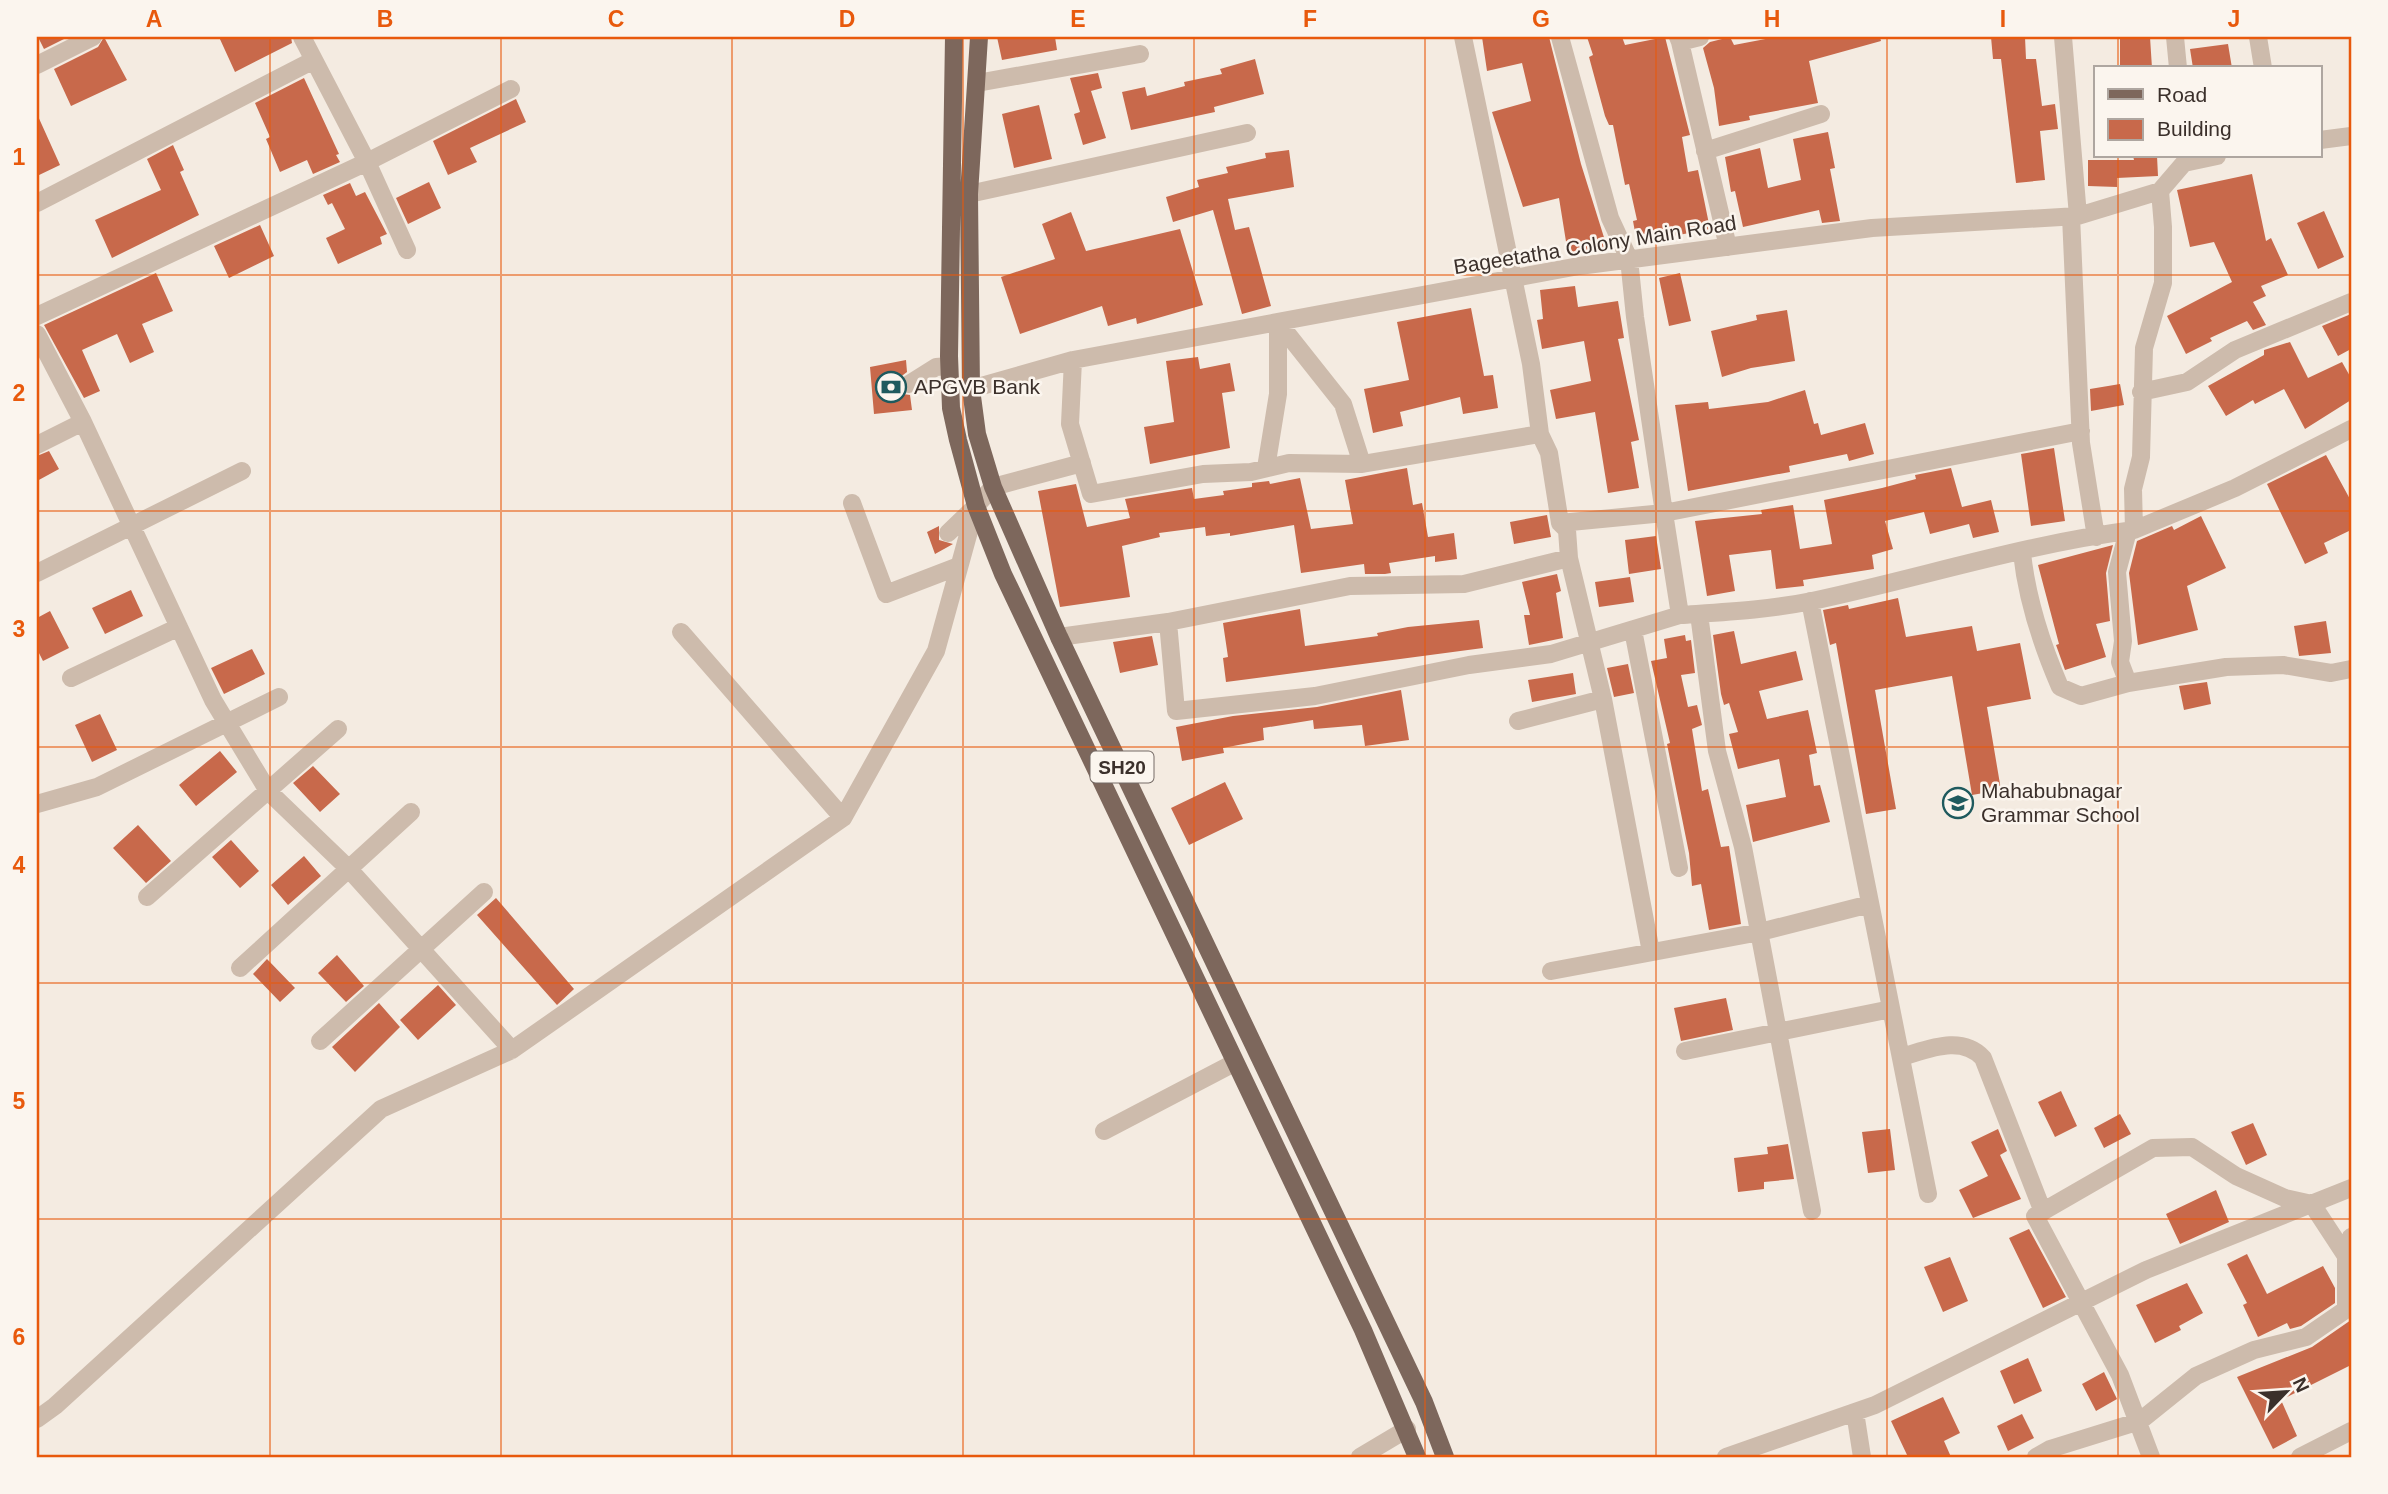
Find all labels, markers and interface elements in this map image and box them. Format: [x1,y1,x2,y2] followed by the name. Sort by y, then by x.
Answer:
[146,6,162,32] text: A
[377,6,393,32] text: B
[608,6,624,32] text: C
[839,6,855,32] text: D
[1070,6,1086,32] text: E
[1303,6,1317,32] text: F
[1532,6,1550,32] text: G
[1764,6,1780,32] text: H
[2000,6,2006,32] text: I
[2228,6,2240,32] text: J
[2094,66,2322,158] legend
[2157,83,2207,106] text: Road
[2157,117,2232,140] text: Building
[13,144,26,170] text: 1
[1452,211,1738,278] street label: Bageetatha Colony Main Road
[874,370,908,404] bank icon: APGVB Bank
[914,375,1041,398] place label: APGVB Bank
[13,380,25,406] text: 2
[13,616,25,642] text: 3
[1090,752,1154,782] road number: SH20
[1981,779,2140,826] place label: Mahabubnagar Grammar School
[1941,786,1975,820] school or university icon: Mahabubnagar Grammar School
[13,852,26,878] text: 4
[13,1088,26,1114] text: 5
[13,1324,25,1350] text: 6
[2252,1358,2322,1428] north arrow
[2289,1374,2313,1396] text: N

